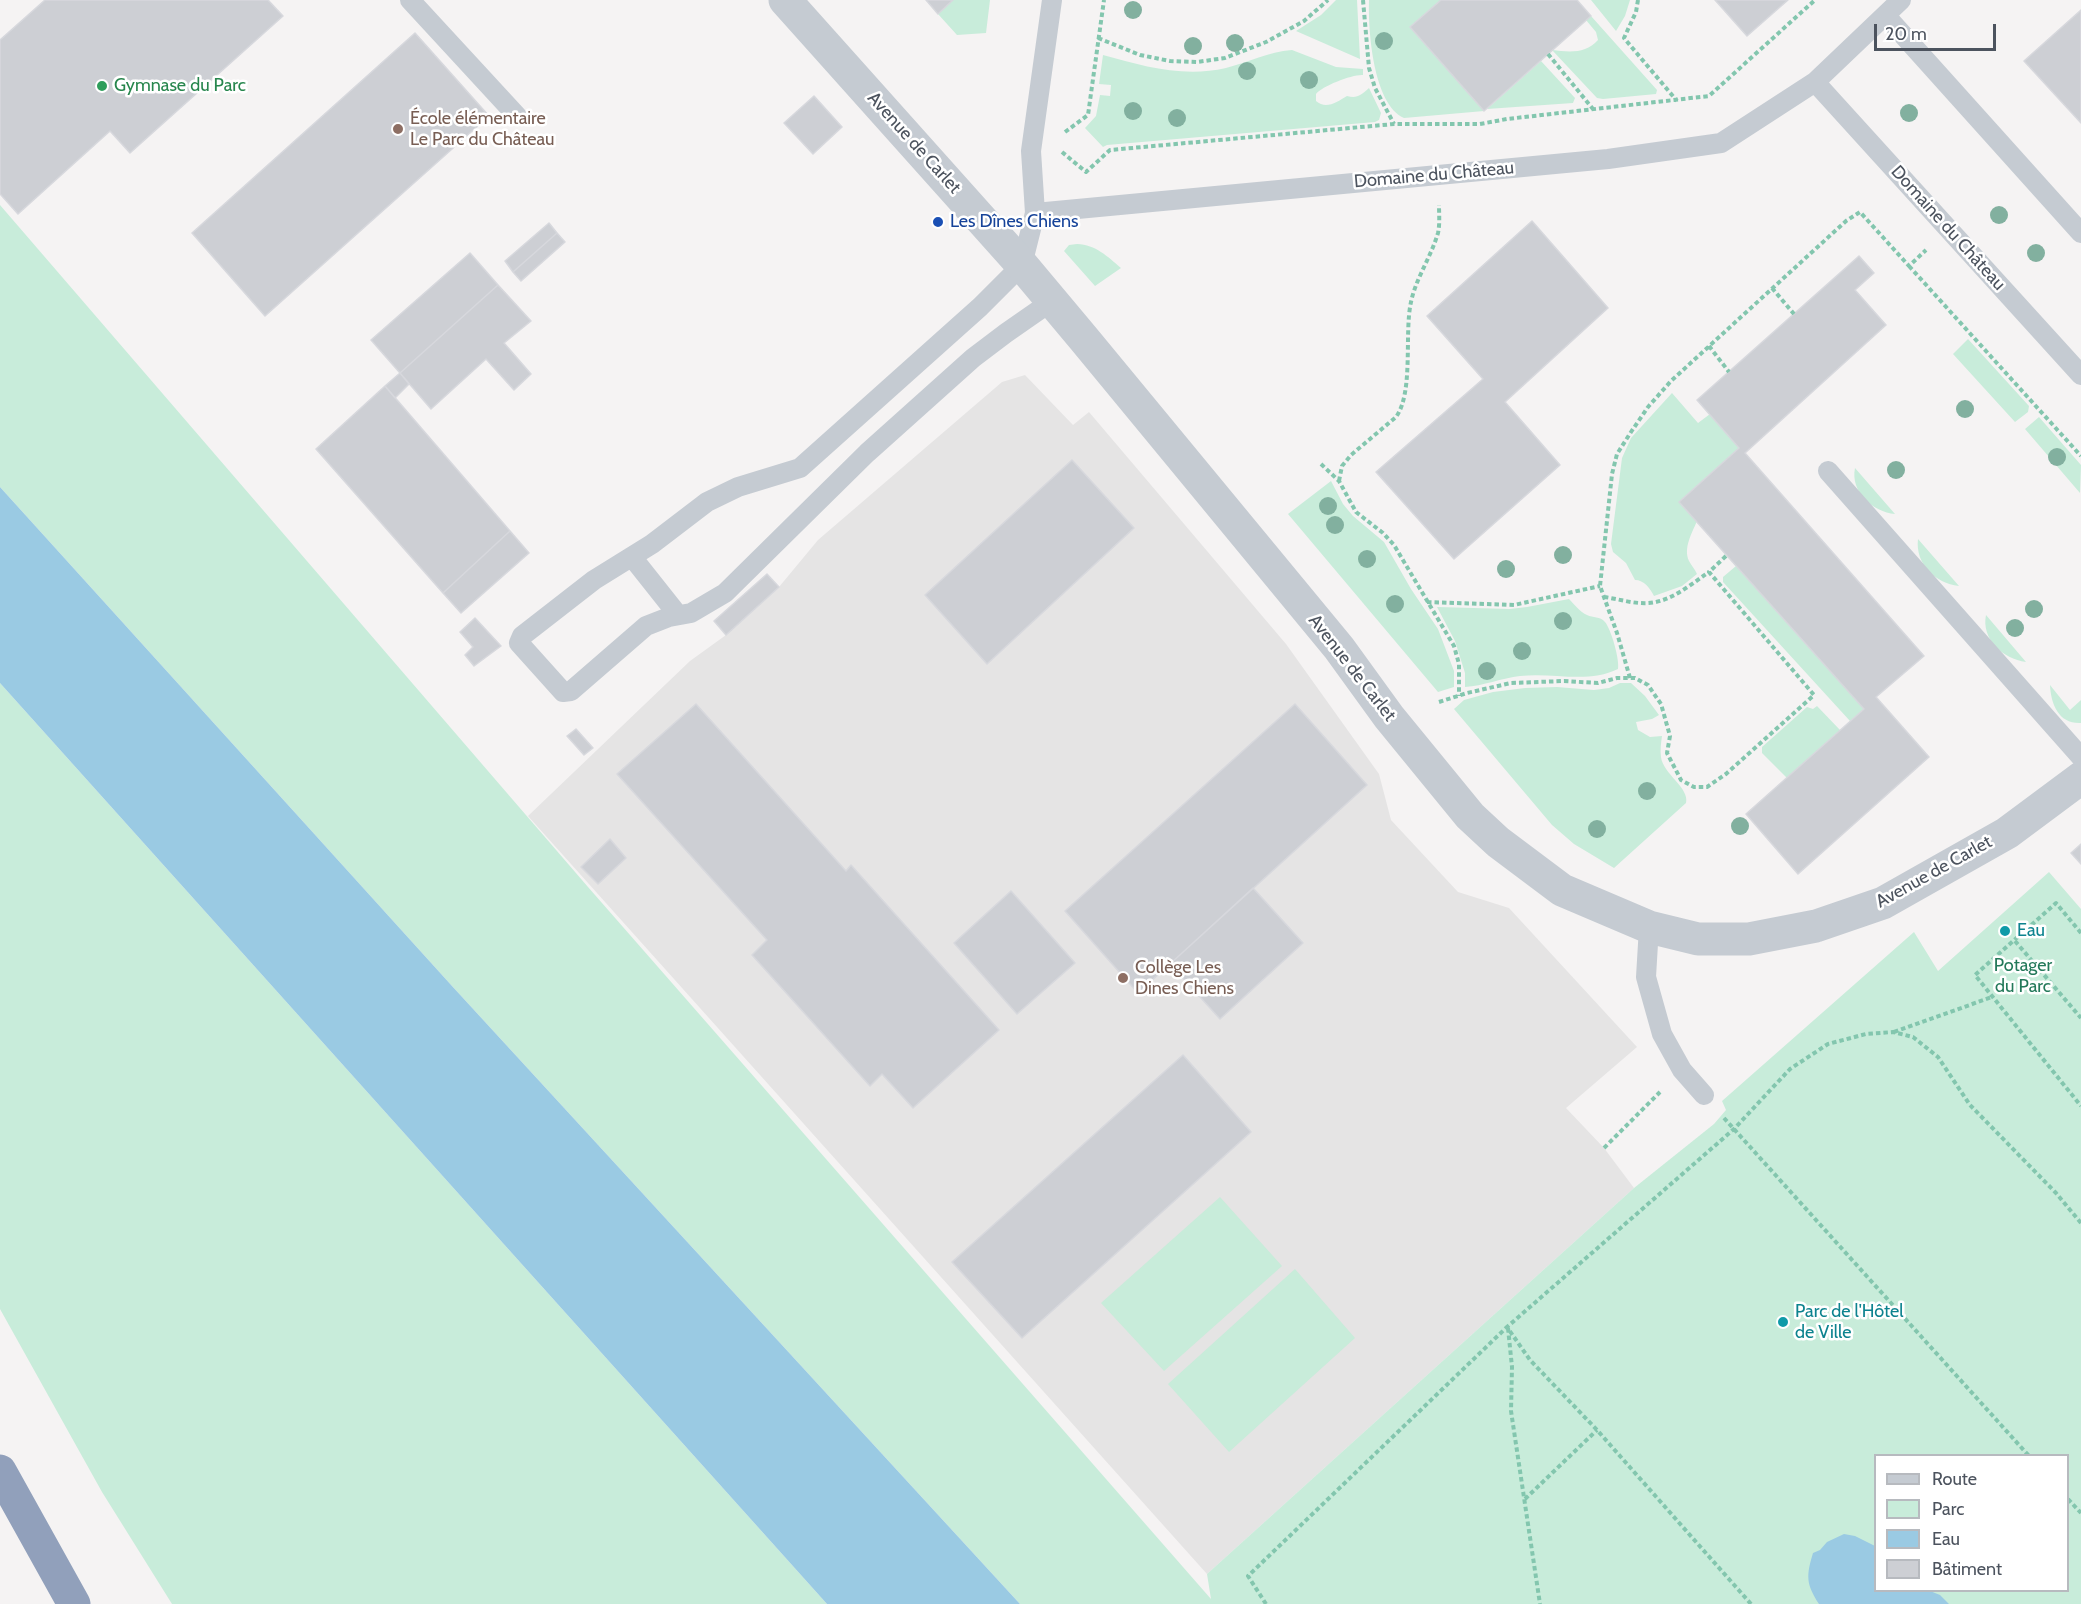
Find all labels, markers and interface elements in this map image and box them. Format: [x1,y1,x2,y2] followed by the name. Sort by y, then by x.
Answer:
[1877,12,1998,50] scale bar
[1885,23,1927,45] text: 20 m
[114,75,246,97] place label: Gymnase du Parc
[95,79,109,93] marker: Gymnase du Parc
[863,88,965,198] street label: Avenue de Carlet
[410,108,555,150] place label: École élémentaire Le Parc du Château
[391,122,405,136] marker: École élémentaire Le Parc du Château
[1353,157,1515,193] street label: Domaine du Château
[1886,161,2010,295] street label: Domaine du Château
[950,211,1079,233] place label: Les Dînes Chiens
[931,215,945,229] marker: Les Dînes Chiens
[1304,610,1400,726] street label: Avenue de Carlet
[1872,831,1996,913] street label: Avenue de Carlet
[2017,920,2045,942] place label: Eau
[1998,924,2012,938] marker: Eau
[1994,955,2052,998] park label: Potager du Parc
[1135,957,1234,1000] place label: Collège Les Dines Chiens
[1116,971,1130,985] marker: Collège Les Dines Chiens
[1795,1301,1903,1344] place label: Parc de l'Hôtel de Ville
[1776,1315,1790,1329] marker: Parc de l'Hôtel de Ville
[1874,1454,2069,1592] legend
[1932,1468,1977,1490] text: Route
[1932,1498,1964,1520] text: Parc
[1932,1528,1960,1550] text: Eau
[1932,1558,2002,1580] text: Bâtiment

